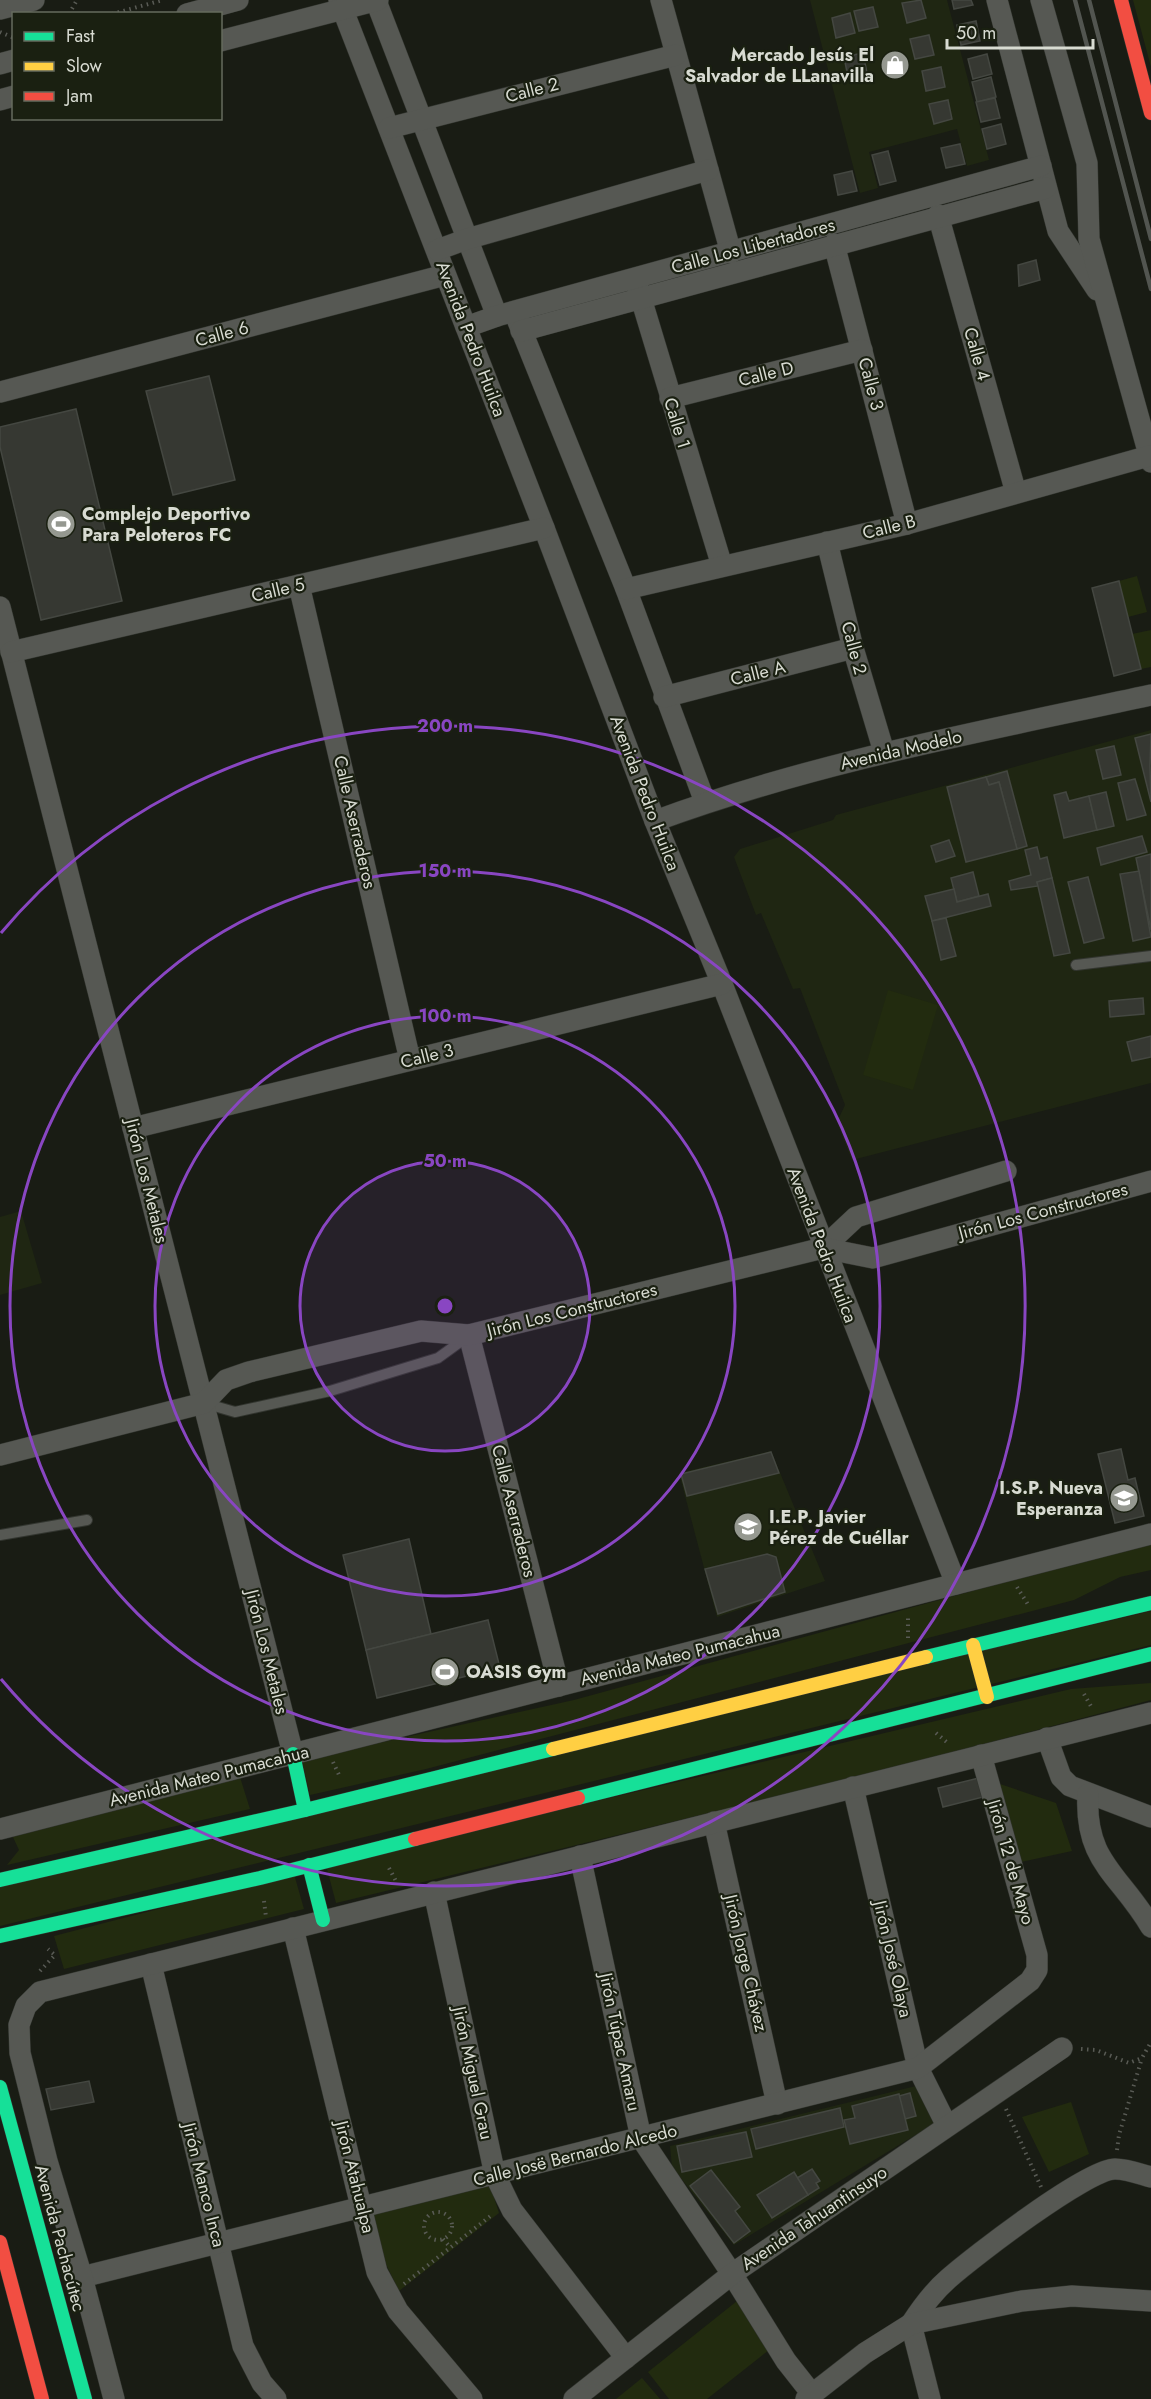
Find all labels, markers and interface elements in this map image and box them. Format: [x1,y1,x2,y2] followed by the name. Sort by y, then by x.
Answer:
[12,12,222,120] legend
[947,12,1092,50] scale bar
[956,20,996,46] text: 50 m
[66,23,95,49] text: Fast
[685,42,874,89] place label: Mercado Jesús El Salvador de LLanavilla
[879,49,911,81] shop icon: Mercado Jesús El Salvador de LLanavilla
[66,53,103,79] text: Slow
[503,71,561,109] street label: Calle 2
[64,83,93,109] text: Jam
[668,212,838,280] street label: Calle Los Libertadores
[429,257,513,421] street label: Avenida Pedro Huilca
[192,314,252,354] street label: Calle 6
[957,324,997,384] street label: Calle 4
[736,355,796,393] street label: Calle D
[851,355,891,413] street label: Calle 3
[657,394,697,452] street label: Calle 1
[82,501,251,548] place label: Complejo Deportivo Para Peloteros FC
[45,508,77,540] sports icon: Complejo Deportivo Para Peloteros FC
[860,508,918,546] street label: Calle B
[249,571,307,609] street label: Calle 5
[834,618,874,678] street label: Calle 2
[728,654,788,692] street label: Calle A
[603,711,687,875] street label: Avenida Pedro Huilca
[417,713,473,739] text: 200 m
[838,723,965,777] street label: Avenida Modelo
[327,753,383,891] street label: Calle Aserraderos
[419,858,471,884] text: 150 m
[418,1003,472,1029] text: 100 m
[398,1037,456,1075] street label: Calle 3
[118,1114,175,1246] street label: Jirón Los Metales
[423,1148,467,1174] text: 50 m
[780,1163,864,1327] street label: Avenida Pedro Huilca
[954,1176,1130,1247] street label: Jirón Los Constructores
[482,1276,660,1344] street label: Jirón Los Constructores
[435,1296,455,1316] centre of rings
[485,1442,543,1580] street label: Calle Aserraderos
[999,1475,1103,1522] place label: I.S.P. Nueva Esperanza
[1108,1482,1140,1514] school or university icon: I.S.P. Nueva Esperanza
[769,1504,909,1551] place label: I.E.P. Javier Pérez de Cuéllar
[732,1511,764,1543] school or university icon: I.E.P. Javier Pérez de Cuéllar
[238,1585,295,1717] street label: Jirón Los Metales
[577,1618,783,1692] street label: Avenida Mateo Pumacahua
[429,1656,461,1688] sports icon: OASIS Gym
[466,1659,566,1685] place label: OASIS Gym
[106,1739,312,1813] street label: Avenida Mateo Pumacahua
[980,1795,1041,1928] street label: Jirón 12 de Mayo
[717,1890,775,2035] street label: Jirón Jorge Chávez
[866,1896,919,2020] street label: Jirón José Olaya
[592,1969,647,2113] street label: Jirón Túpac Amaru
[446,2002,500,2142] street label: Jirón Miguel Grau
[328,2116,382,2236] street label: Jirón Atahualpa
[470,2117,680,2193] street label: Calle Josë Bernardo Alcedo
[176,2118,232,2250] street label: Jirón Manco Inca
[736,2159,892,2277] street label: Avenida Tahuantinsuyo
[28,2162,92,2314] street label: Avenida Pachacútec

